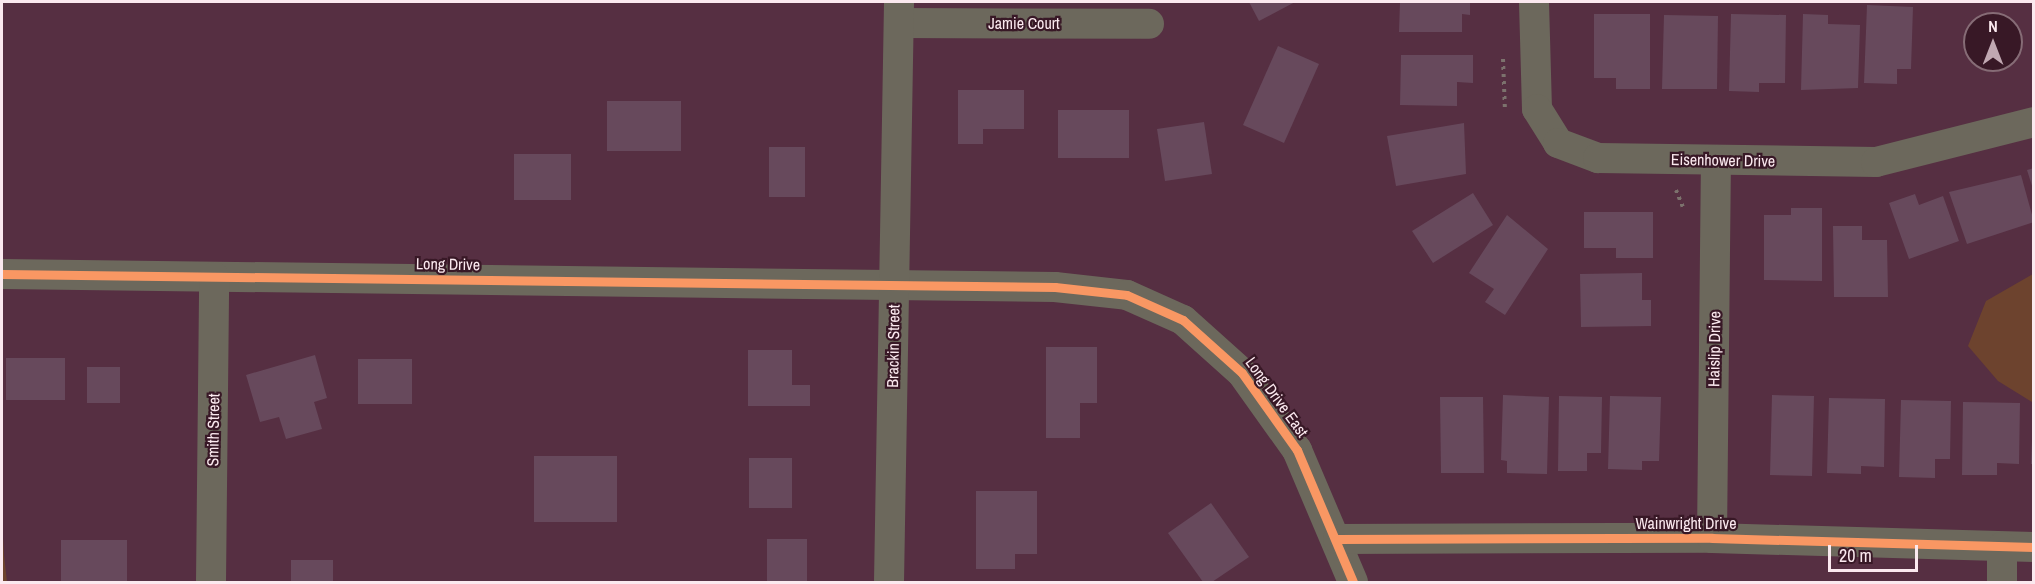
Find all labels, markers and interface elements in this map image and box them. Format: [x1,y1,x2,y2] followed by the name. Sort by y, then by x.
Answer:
[1963,12,2023,72] north arrow
[988,13,1060,33] street label: Jamie Court
[1988,15,1998,37] text: N
[1671,149,1775,171] street label: Eisenhower Drive
[416,254,480,274] street label: Long Drive
[883,304,903,388] street label: Brackin Street
[1704,311,1724,387] street label: Haislip Drive
[1242,353,1312,441] street label: Long Drive East
[203,393,223,467] street label: Smith Street
[1636,513,1736,533] street label: Wainwright Drive
[1831,533,1921,571] scale bar
[1839,543,1872,568] text: 20 m

